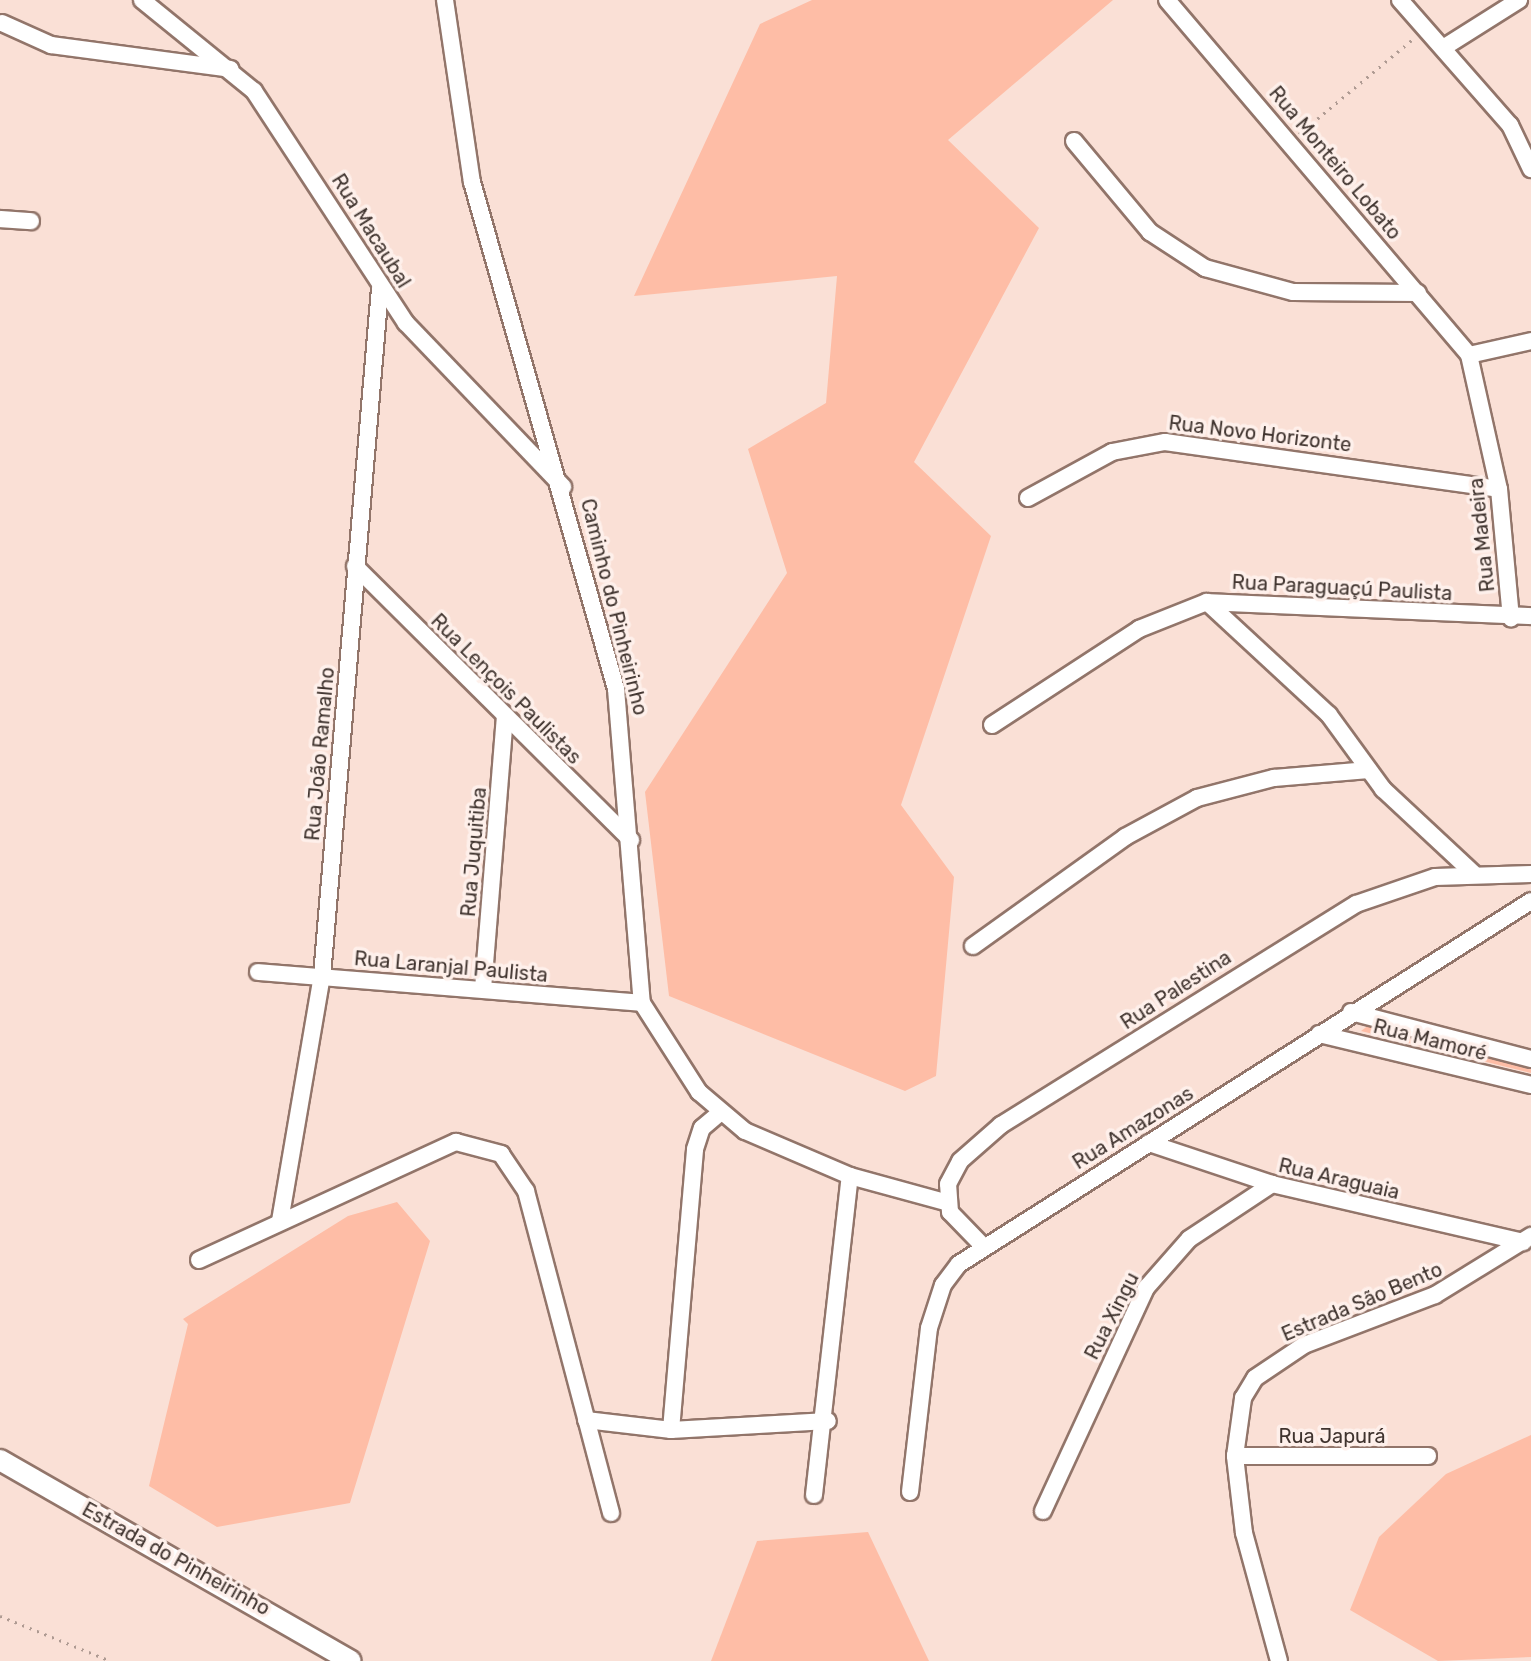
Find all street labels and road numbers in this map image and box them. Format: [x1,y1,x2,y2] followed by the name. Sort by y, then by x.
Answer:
[1264,81,1406,245] street label: Rua Monteiro Lobato
[326,170,416,292] street label: Rua Macaubal
[1167,411,1353,457] street label: Rua Novo Horizonte
[1464,477,1500,593] street label: Rua Madeira
[575,496,653,718] street label: Caminho do Pinheirinho
[1231,570,1453,606] street label: Rua Paraguaçú Paulista
[426,609,586,769] street label: Rua Lençois Paulistas
[300,666,340,842] street label: Rua João Ramalho
[456,786,492,918] street label: Rua Juquitiba
[1116,945,1236,1035] street label: Rua Palestina
[353,947,549,987] street label: Rua Laranjal Paulista
[1371,1014,1489,1066] street label: Rua Mamoré
[1068,1081,1198,1175] street label: Rua Amazonas
[1276,1153,1402,1205] street label: Rua Araguaia
[1278,1257,1446,1347] street label: Estrada São Bento
[1080,1268,1144,1364] street label: Rua Xingu
[1278,1424,1386,1448] street label: Rua Japurá
[78,1497,274,1621] street label: Estrada do Pinheirinho

